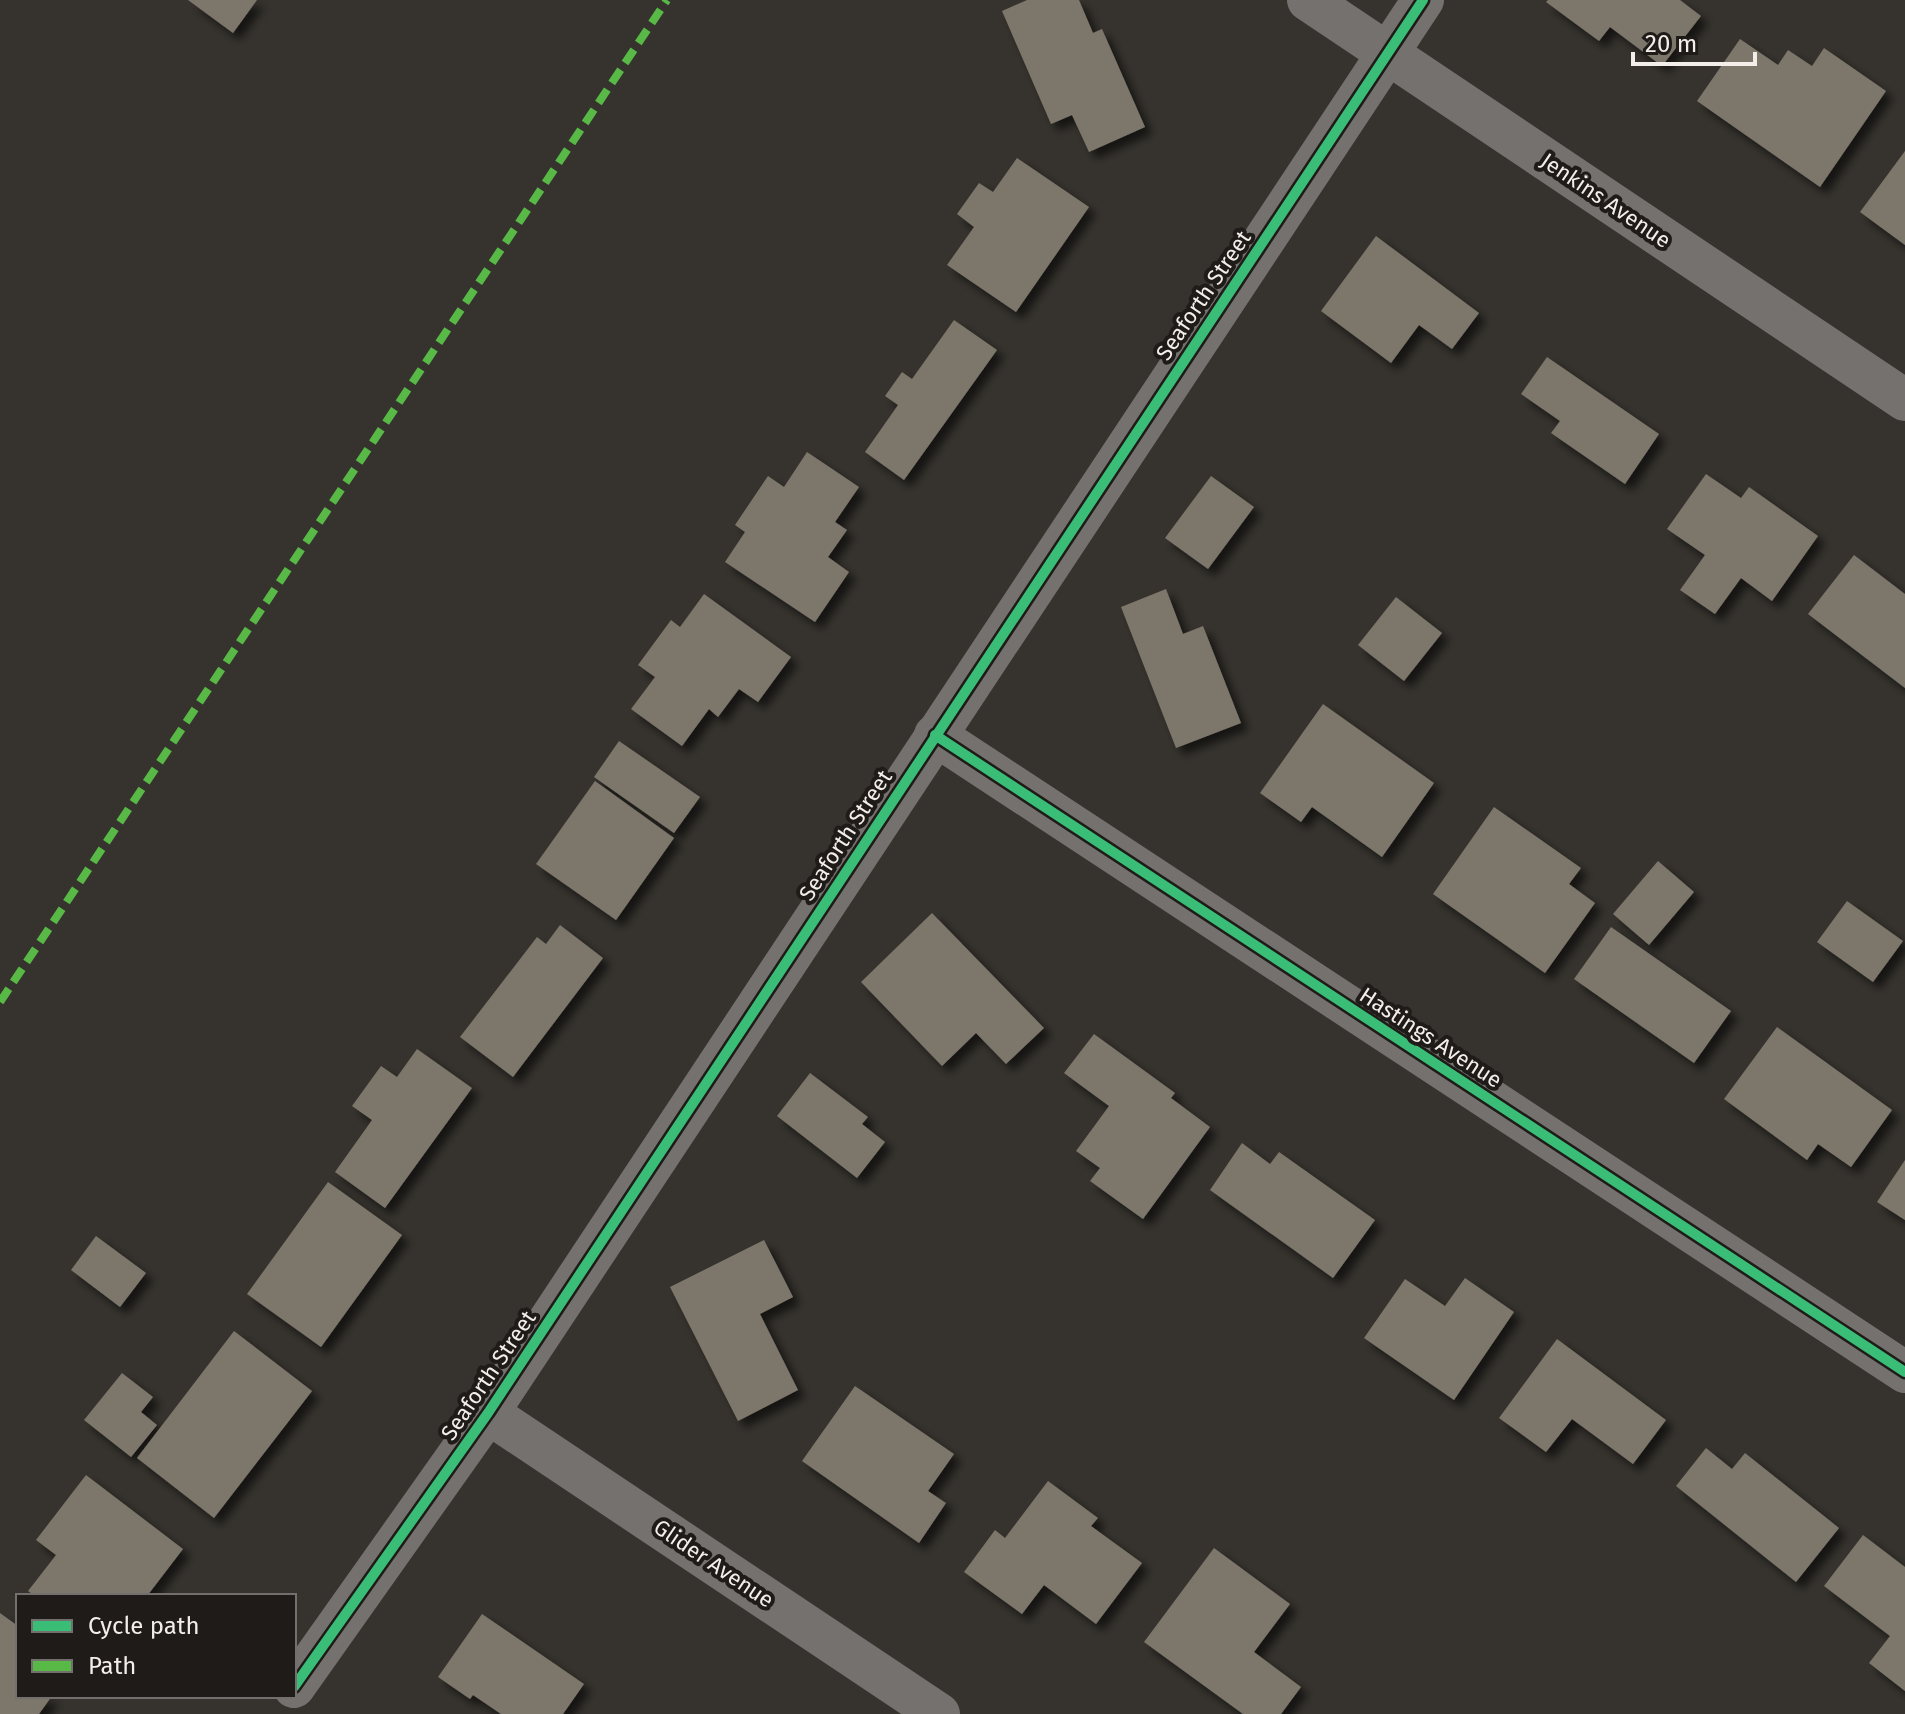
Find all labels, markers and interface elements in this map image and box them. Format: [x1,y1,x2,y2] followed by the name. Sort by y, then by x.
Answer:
[1633,16,1755,66] scale bar
[1645,30,1697,58] text: 20 m
[1536,147,1676,254] street label: Jenkins Avenue
[1150,225,1257,365] street label: Seaforth Street
[793,765,898,906] street label: Seaforth Street
[1354,981,1507,1094] street label: Hastings Avenue
[435,1305,542,1445] street label: Seaforth Street
[649,1513,779,1613] street label: Glider Avenue
[16,1594,296,1698] legend
[88,1612,200,1640] text: Cycle path
[88,1652,136,1680] text: Path

